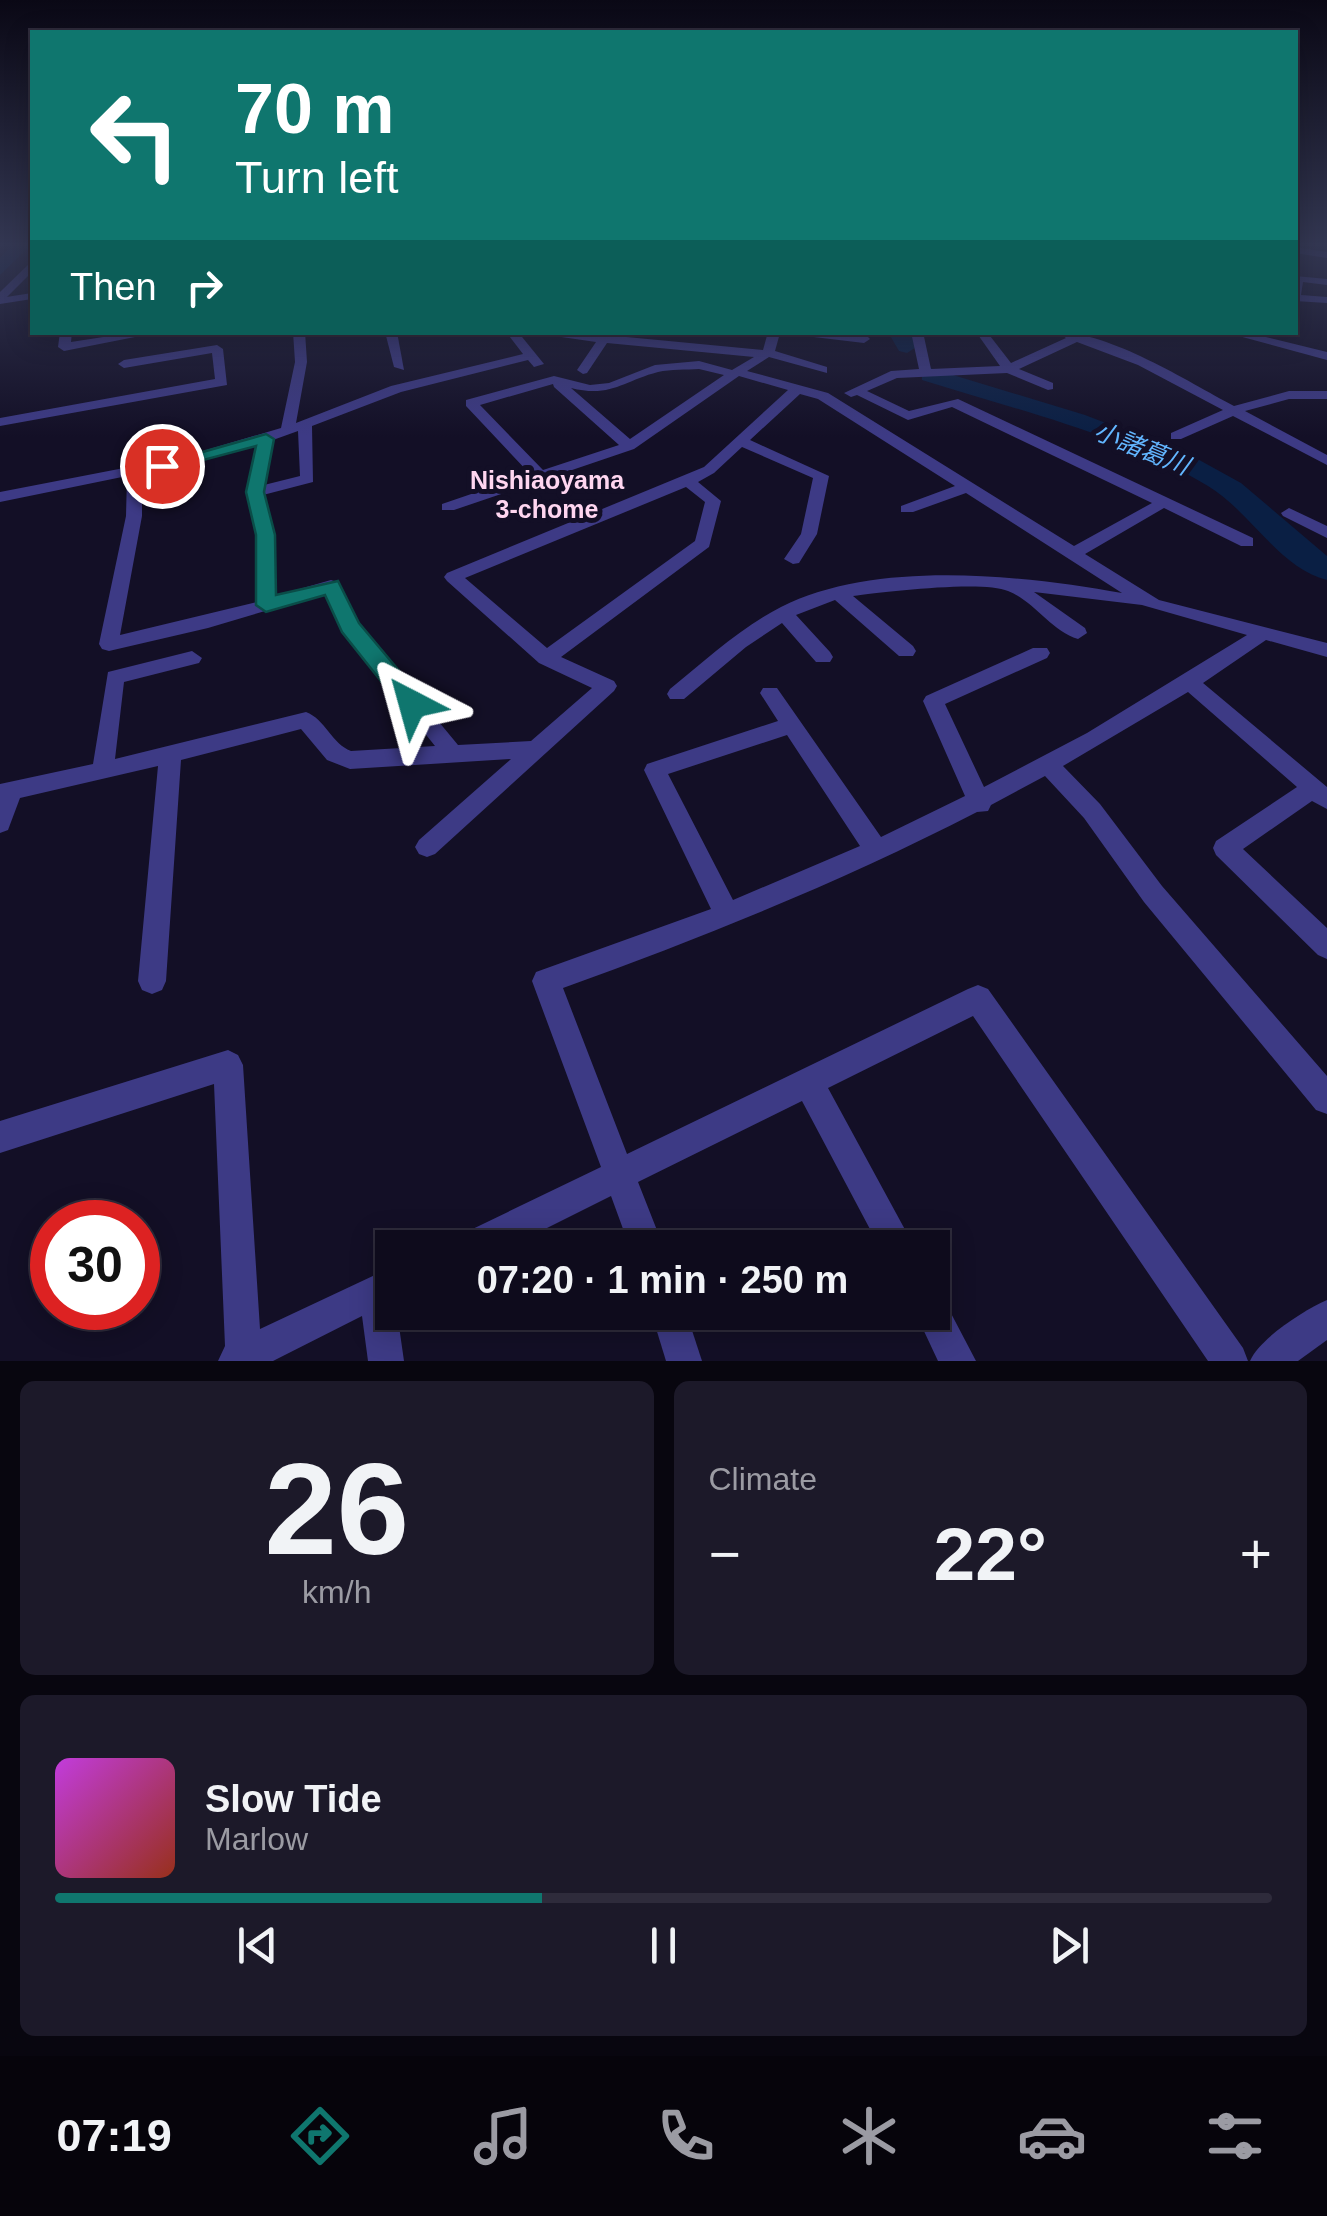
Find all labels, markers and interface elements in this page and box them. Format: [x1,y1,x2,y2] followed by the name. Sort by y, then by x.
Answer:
[70,70,200,200] icon: left
[235,70,395,148] text: 70 m
[235,152,398,203] text: Turn left
[177,260,232,315] icon: right
[70,266,157,308] text: Then
[1090,416,1196,481] water label: 小諸葛川
[120,424,205,509] pin
[135,439,190,494] icon: arrive
[470,466,625,523] district label: Nishiaoyama 3-chome
[360,652,464,756] position arrow
[30,1200,160,1330] speed limit sign: 30
[477,1259,848,1301] text: 07:20 · 1 min · 250 m
[264,1436,409,1582] text: 26
[709,1461,817,1497] text: Climate
[934,1512,1047,1596] text: 22°
[709,1523,741,1585] text: −
[1240,1523,1272,1585] text: +
[302,1574,371,1610] text: km/h
[205,1778,382,1820] text: Slow Tide
[205,1821,308,1857] text: Marlow
[230,1918,285,1973] icon: previous
[636,1918,691,1973] icon: pause
[1042,1918,1097,1973] icon: next
[285,2101,355,2171] icon: directions
[468,2101,538,2171] icon: music
[651,2101,721,2171] icon: phone
[834,2101,904,2171] icon: climate
[1017,2101,1087,2171] icon: car
[1200,2101,1270,2171] icon: filters
[57,2110,172,2161] text: 07:19

